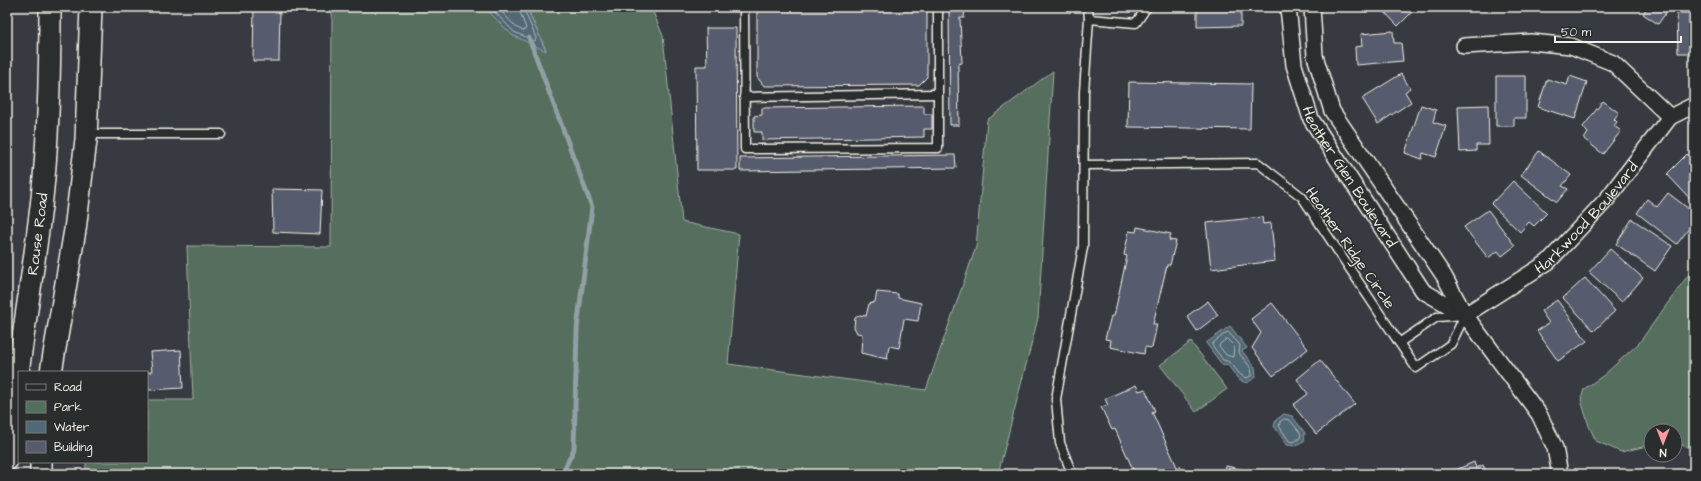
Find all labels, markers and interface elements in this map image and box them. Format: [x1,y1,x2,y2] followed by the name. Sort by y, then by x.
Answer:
[1555,18,1681,44] scale bar
[1561,24,1592,41] text: 50 m
[1297,104,1402,252] street label: Heather Glen Boulevard
[1530,157,1643,279] street label: Harkwood Boulevard
[1299,183,1400,314] street label: Heather Ridge Circle
[22,191,53,277] street label: Rouse Road
[18,371,148,463] legend
[54,379,82,396] text: Road
[54,399,82,416] text: Park
[54,419,90,436] text: Water
[1643,423,1683,463] north arrow
[54,439,92,457] text: Building
[1659,445,1666,460] text: N

